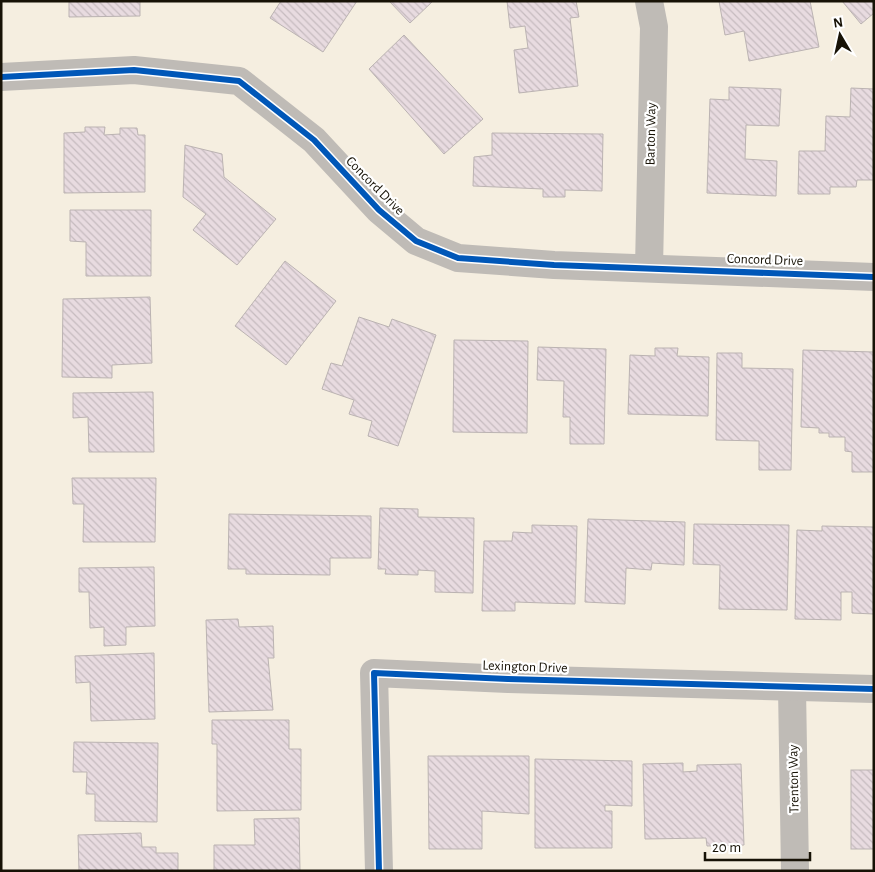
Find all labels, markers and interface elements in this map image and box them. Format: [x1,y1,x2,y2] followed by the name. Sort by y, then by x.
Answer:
[815,10,865,60] north arrow
[832,15,844,31] text: N
[643,102,659,166] street label: Barton Way
[343,154,407,218] street label: Concord Drive
[727,252,803,268] street label: Concord Drive
[482,659,568,675] street label: Lexington Drive
[786,745,802,813] street label: Trenton Way
[705,830,810,862] scale bar
[712,840,741,855] text: 20 m

